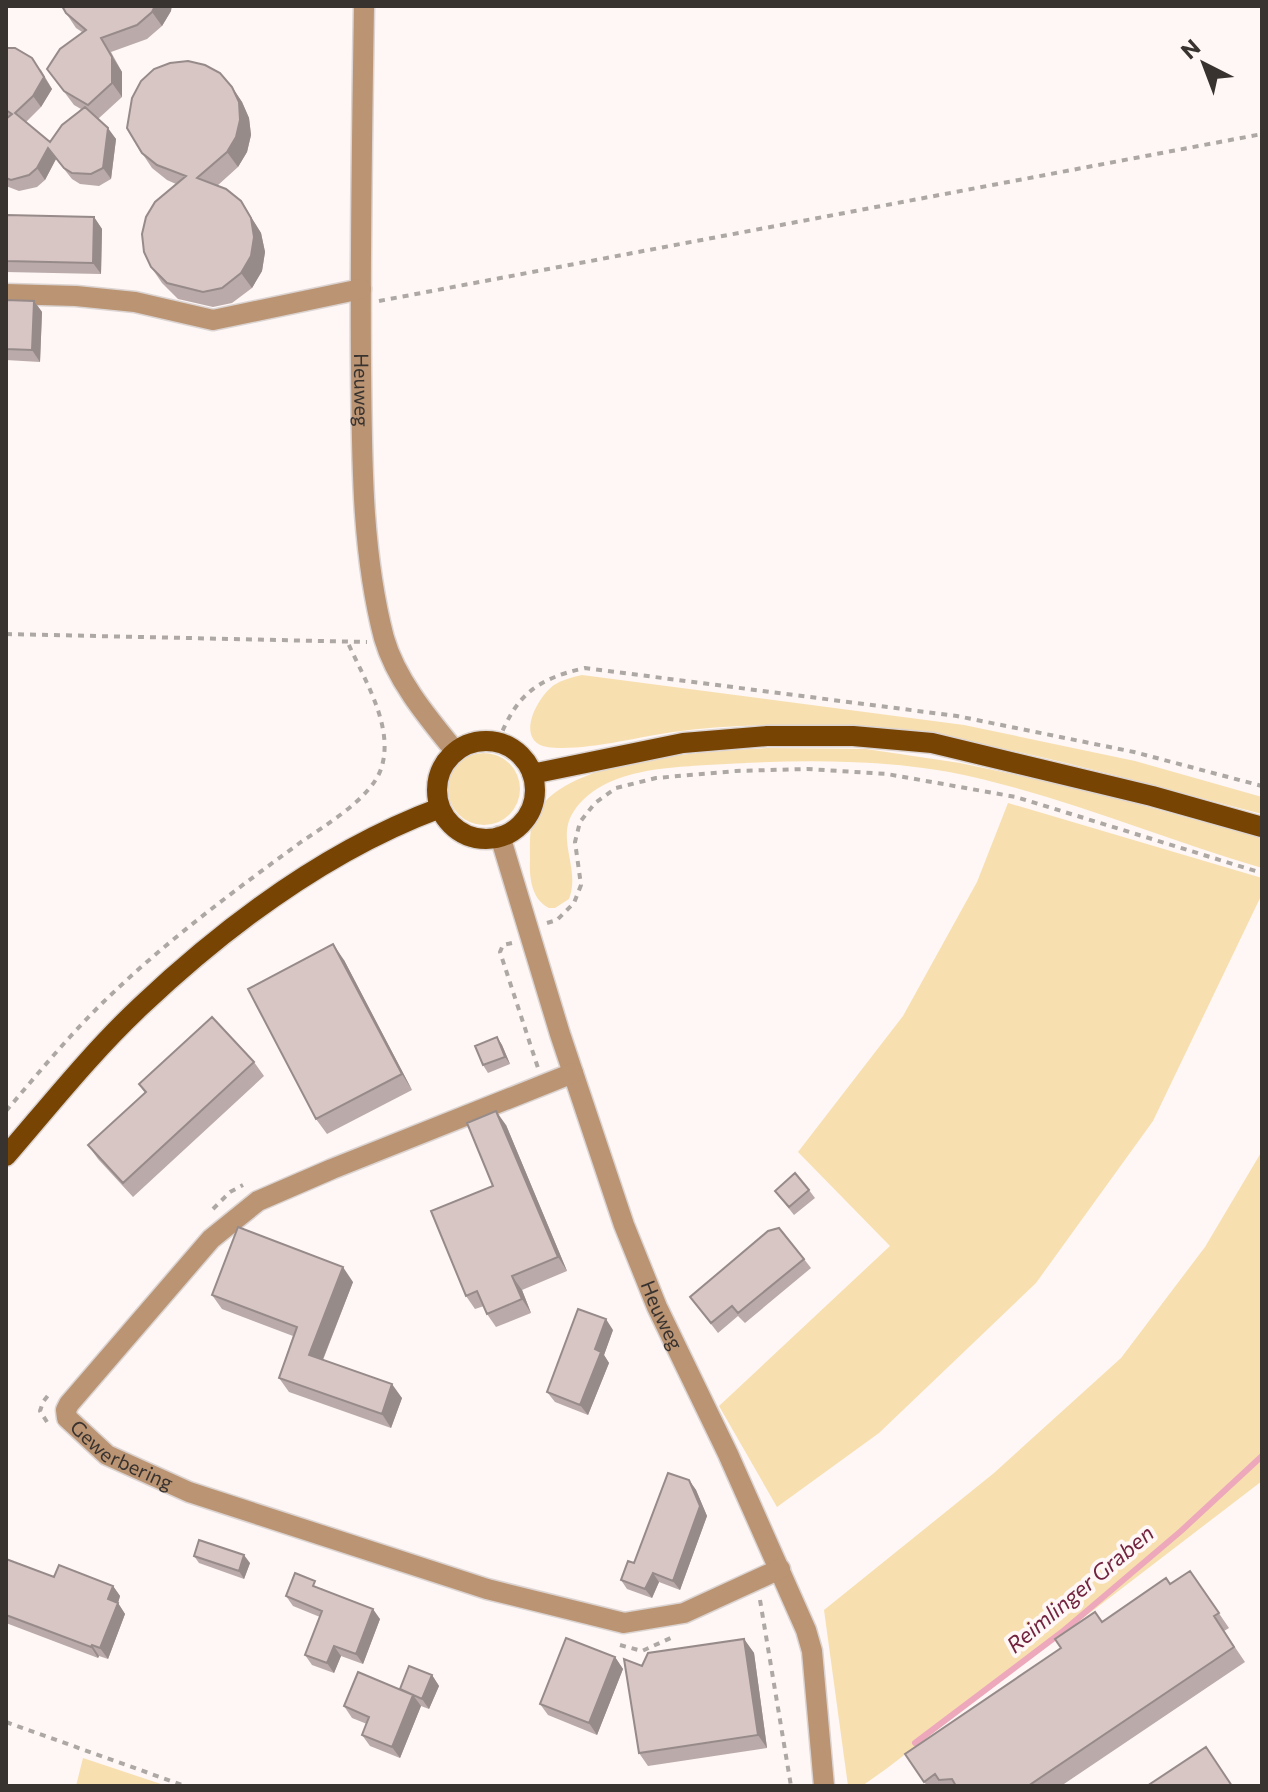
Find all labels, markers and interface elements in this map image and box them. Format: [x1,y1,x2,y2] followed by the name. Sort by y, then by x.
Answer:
[1164,24,1244,104] north arrow
[1175,33,1205,64] text: N
[350,353,375,427] street label: Heuweg
[636,1277,689,1354] street label: Heuweg
[66,1414,177,1494] street label: Gewerbering
[1000,1519,1159,1658] water label: Reimlinger Graben

